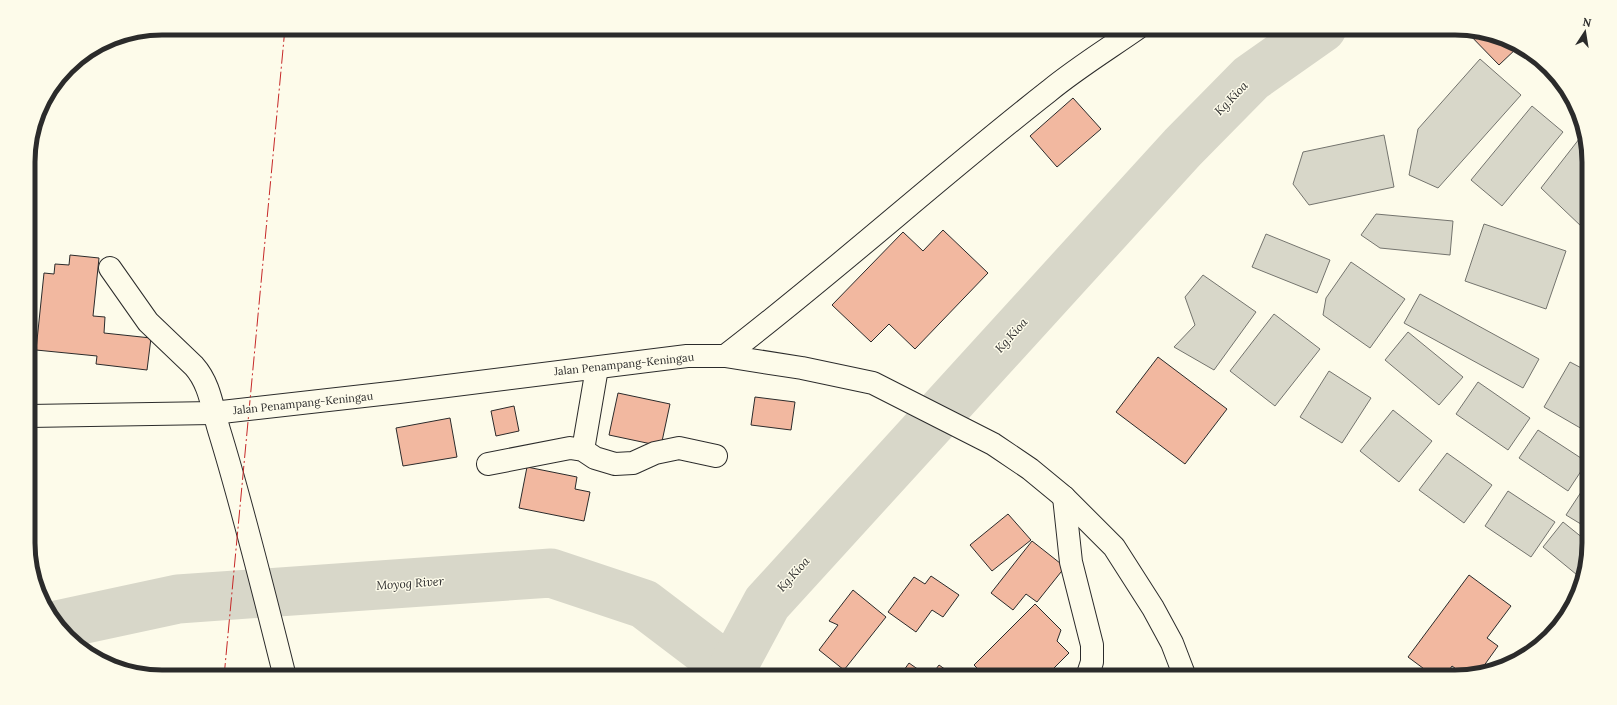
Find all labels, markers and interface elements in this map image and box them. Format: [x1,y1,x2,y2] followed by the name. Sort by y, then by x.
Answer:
[1565,12,1605,52] north arrow
[1581,14,1593,30] text: N
[1211,78,1251,118] water label: Kg.Kioa
[992,314,1031,355] water label: Kg.Kioa
[552,350,695,378] street label: Jalan Penampang-Keningau
[231,389,374,417] street label: Jalan Penampang-Keningau
[774,553,813,594] water label: Kg.Kioa
[376,573,445,593] water label: Moyog River

